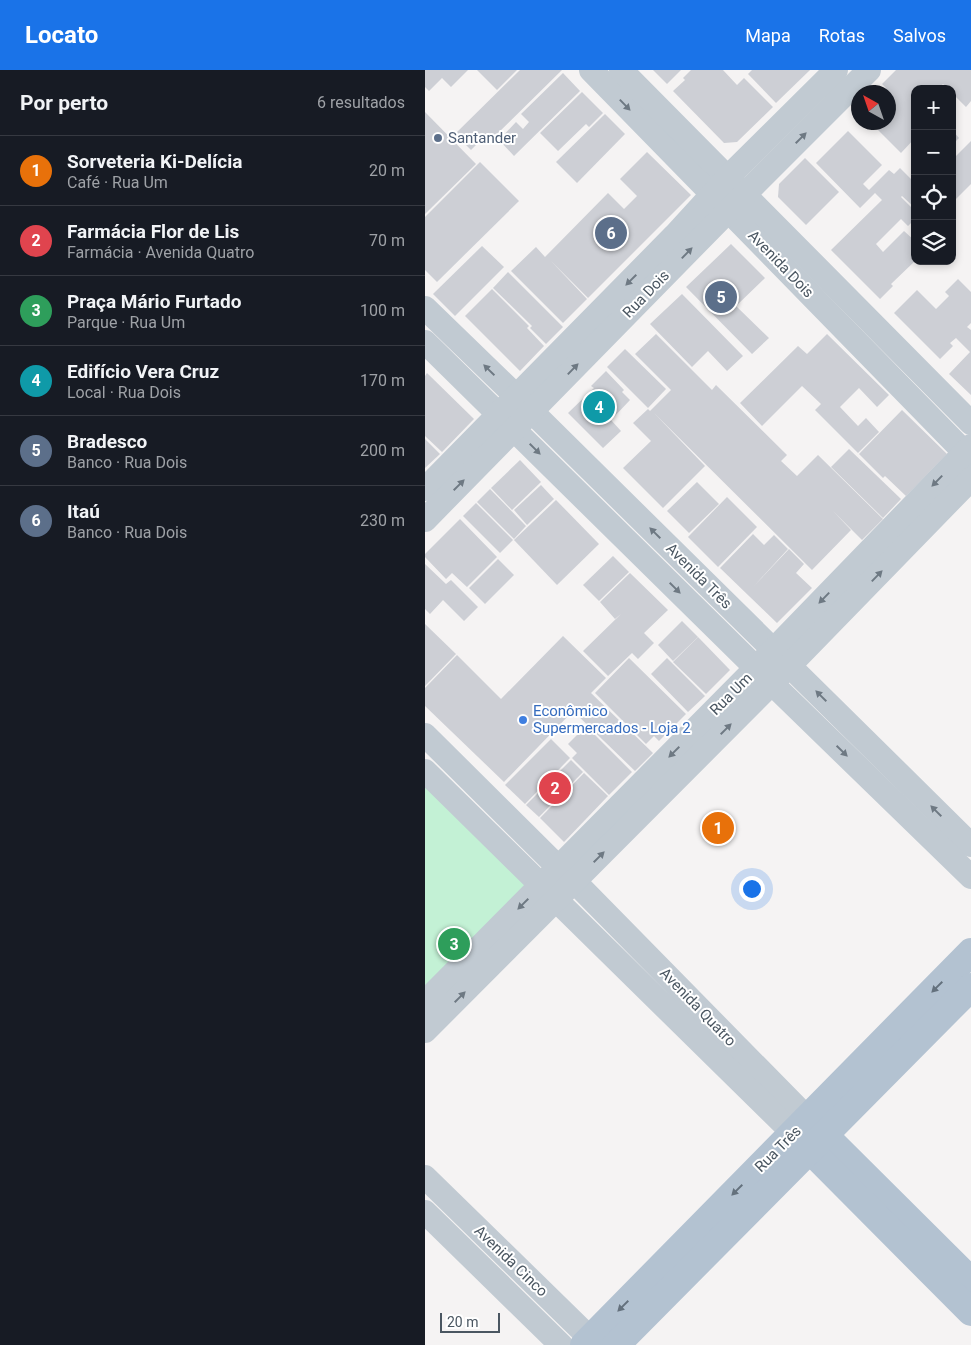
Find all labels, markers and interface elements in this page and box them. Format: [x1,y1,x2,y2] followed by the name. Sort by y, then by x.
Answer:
[25,21,98,49] text: Locato
[745,25,791,46] text: Mapa
[819,25,865,46] text: Rotas
[893,25,946,46] text: Salvos
[851,85,896,130] north arrow
[911,85,956,265] map controls
[911,85,956,130] button: +
[20,91,108,115] text: Por perto
[317,93,405,112] text: 6 resultados
[619,99,631,111] one-way arrow
[448,129,516,147] place label: Santander
[911,130,956,175] button: −
[432,132,444,144] marker: Santander
[795,132,807,144] one-way arrow
[67,150,242,173] text: Sorveteria Ki-Delícia
[31,161,41,180] text: 1
[369,161,405,180] text: 20 m
[67,173,168,192] text: Café · Rua Um
[911,175,956,220] button: locate
[595,214,627,252] pin: 6
[67,220,239,243] text: Farmácia Flor de Lis
[911,220,956,265] button: layers
[744,227,818,301] street label: Avenida Dois
[31,231,41,250] text: 2
[369,231,405,250] text: 70 m
[67,243,254,262] text: Farmácia · Avenida Quatro
[681,247,693,259] one-way arrow
[619,266,673,322] street label: Rua Dois
[625,274,637,286] one-way arrow
[705,278,737,316] pin: 5
[67,290,241,313] text: Praça Mário Furtado
[31,301,41,320] text: 3
[360,301,405,320] text: 100 m
[67,313,185,332] text: Parque · Rua Um
[67,360,219,383] text: Edifício Vera Cruz
[567,363,579,375] one-way arrow
[484,364,496,376] one-way arrow
[31,371,41,390] text: 4
[360,371,405,390] text: 170 m
[67,383,181,402] text: Local · Rua Dois
[583,388,615,426] pin: 4
[67,430,147,453] text: Bradesco
[31,441,41,460] text: 5
[360,441,405,460] text: 200 m
[528,443,540,455] one-way arrow
[67,453,187,472] text: Banco · Rua Dois
[931,475,943,487] one-way arrow
[453,479,465,491] one-way arrow
[67,500,100,523] text: Itaú
[31,511,41,530] text: 6
[360,511,405,530] text: 230 m
[67,523,187,542] text: Banco · Rua Dois
[650,527,662,539] one-way arrow
[662,539,736,613] street label: Avenida Três
[871,571,883,583] one-way arrow
[669,582,681,594] one-way arrow
[818,592,830,604] one-way arrow
[706,669,756,719] street label: Rua Um
[815,691,827,703] one-way arrow
[533,702,691,737] place label: Econômico Supermercados - Loja 2
[517,714,529,726] marker: Econômico Supermercados - Loja 2
[720,724,732,736] one-way arrow
[835,744,847,756] one-way arrow
[668,745,680,757] one-way arrow
[539,769,571,807] pin: 2
[931,805,943,817] one-way arrow
[702,809,734,847] pin: 1
[593,852,605,864] one-way arrow
[739,876,765,902] your location
[517,898,529,910] one-way arrow
[438,925,470,963] pin: 3
[656,964,740,1050] street label: Avenida Quatro
[931,981,943,993] one-way arrow
[453,991,465,1003] one-way arrow
[751,1122,805,1176] street label: Rua Três
[731,1184,743,1196] one-way arrow
[471,1222,551,1300] street label: Avenida Cinco
[617,1300,629,1312] one-way arrow
[440,1310,500,1333] scale bar
[447,1314,479,1330] text: 20 m

